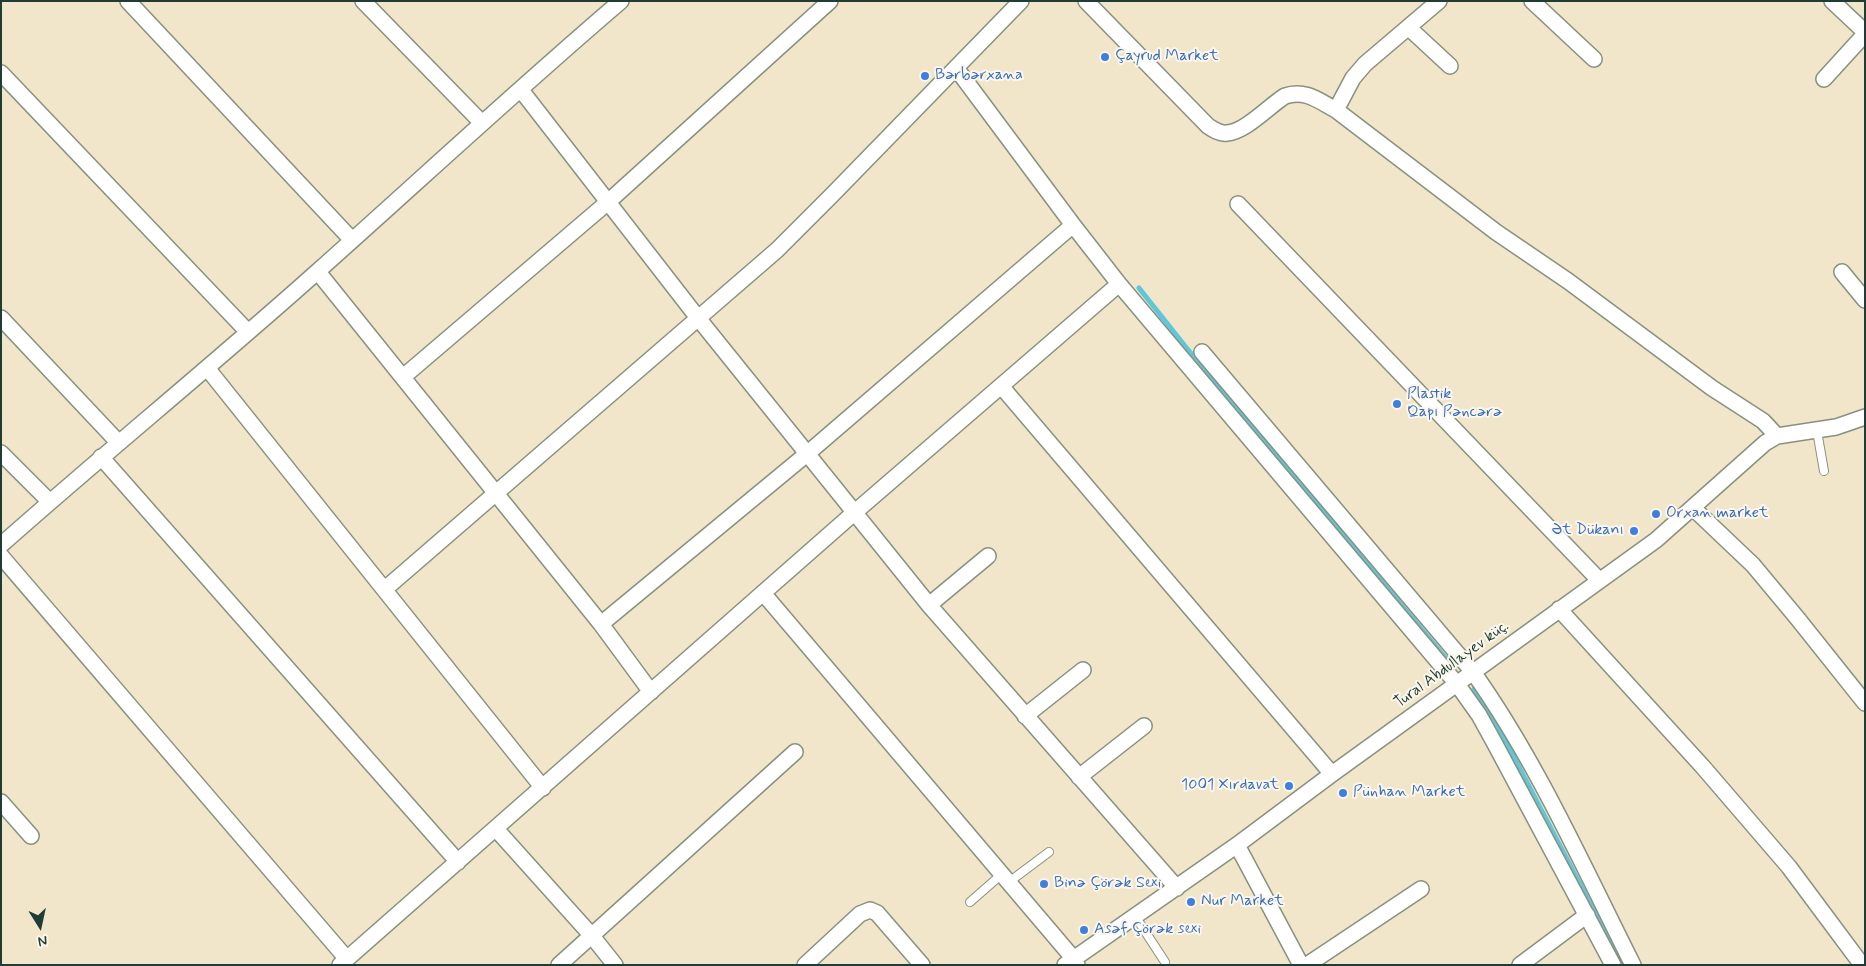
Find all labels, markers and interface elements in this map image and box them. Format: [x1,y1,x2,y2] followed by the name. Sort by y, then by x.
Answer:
[1115,47,1219,67] place label: Çayrud Market
[1099,51,1111,63] marker: Çayrud Market
[935,66,1023,86] place label: Bərbərxana
[919,70,931,82] marker: Bərbərxana
[1407,385,1502,423] place label: Plastik Qapı Pəncərə
[1391,398,1403,410] marker: Plastik Qapı Pəncərə
[1666,504,1768,524] place label: Orxan market
[1650,508,1662,520] marker: Orxan market
[1551,521,1624,541] place label: Ət Dükanı
[1628,525,1640,537] marker: Ət Dükanı
[1391,617,1513,713] street label: Tural Abdullayev küç.
[1181,776,1279,796] place label: 1001 Xırdavat
[1283,780,1295,792] marker: 1001 Xırdavat
[1353,783,1465,803] place label: Pünhan Market
[1337,787,1349,799] marker: Pünhan Market
[1054,874,1161,894] place label: Binə Çörək Sexi
[1038,878,1050,890] marker: Binə Çörək Sexi
[1201,892,1284,912] place label: Nur Market
[1185,896,1197,908] marker: Nur Market
[15,901,65,951] north arrow
[1094,920,1201,940] place label: Asəf Çörək sexi
[1078,924,1090,936] marker: Asəf Çörək sexi
[36,931,49,950] text: N

